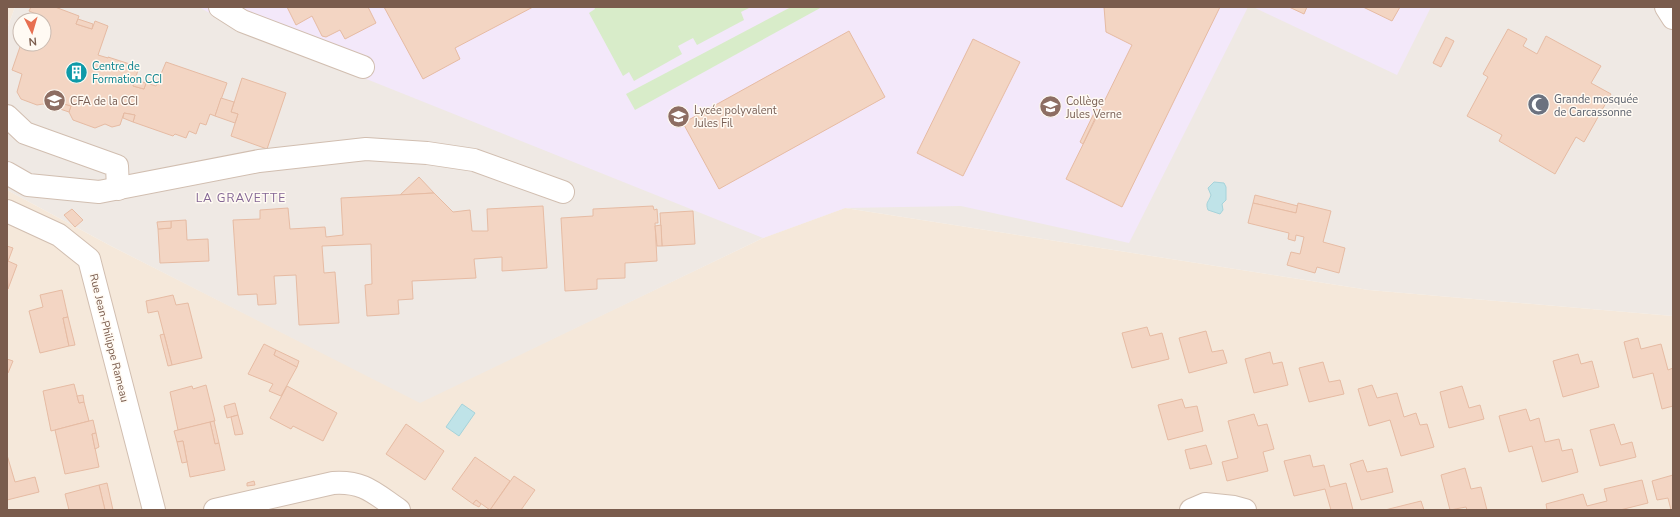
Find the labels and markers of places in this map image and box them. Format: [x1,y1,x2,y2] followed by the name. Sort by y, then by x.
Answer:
[64,59,90,85] building icon: Centre de Formation CCI
[92,59,162,87] place label: Centre de Formation CCI
[41,88,67,114] school or university icon: CFA de la CCI
[1526,92,1552,118] mosque icon: Grande mosquée de Carcassonne
[1554,92,1638,120] place label: Grande mosquée de Carcassonne
[70,94,138,109] place label: CFA de la CCI
[1038,94,1064,120] school or university icon: Collège Jules Verne
[1065,94,1122,122] place label: Collège Jules Verne
[666,103,692,129] school or university icon: Lycée polyvalent Jules Fil
[693,103,777,131] place label: Lycée polyvalent Jules Fil

